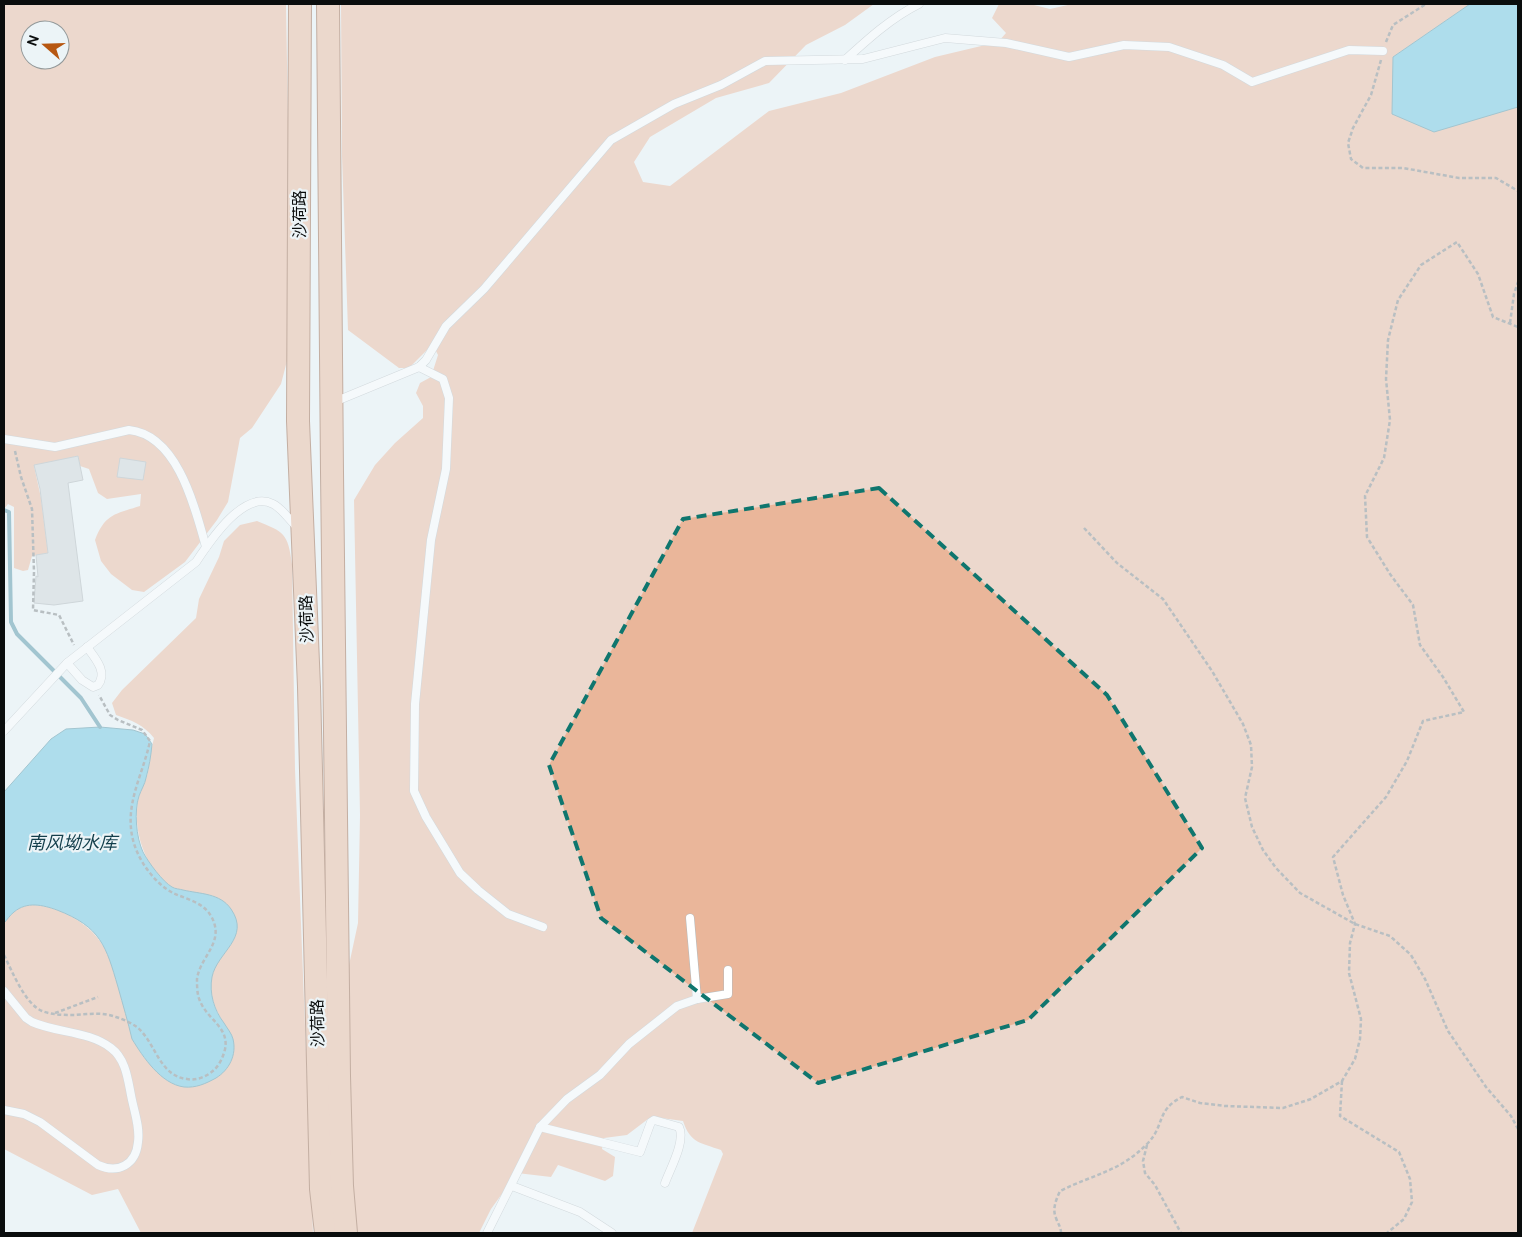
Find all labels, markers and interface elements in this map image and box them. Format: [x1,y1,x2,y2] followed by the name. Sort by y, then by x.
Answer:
[20,20,70,70] north arrow
[23,33,43,48] text: N
[289,190,310,238] street label: 沙荷路
[295,595,318,643] street label: 沙荷路
[27,831,120,855] water label: 南风坳水库
[307,999,328,1047] street label: 沙荷路

